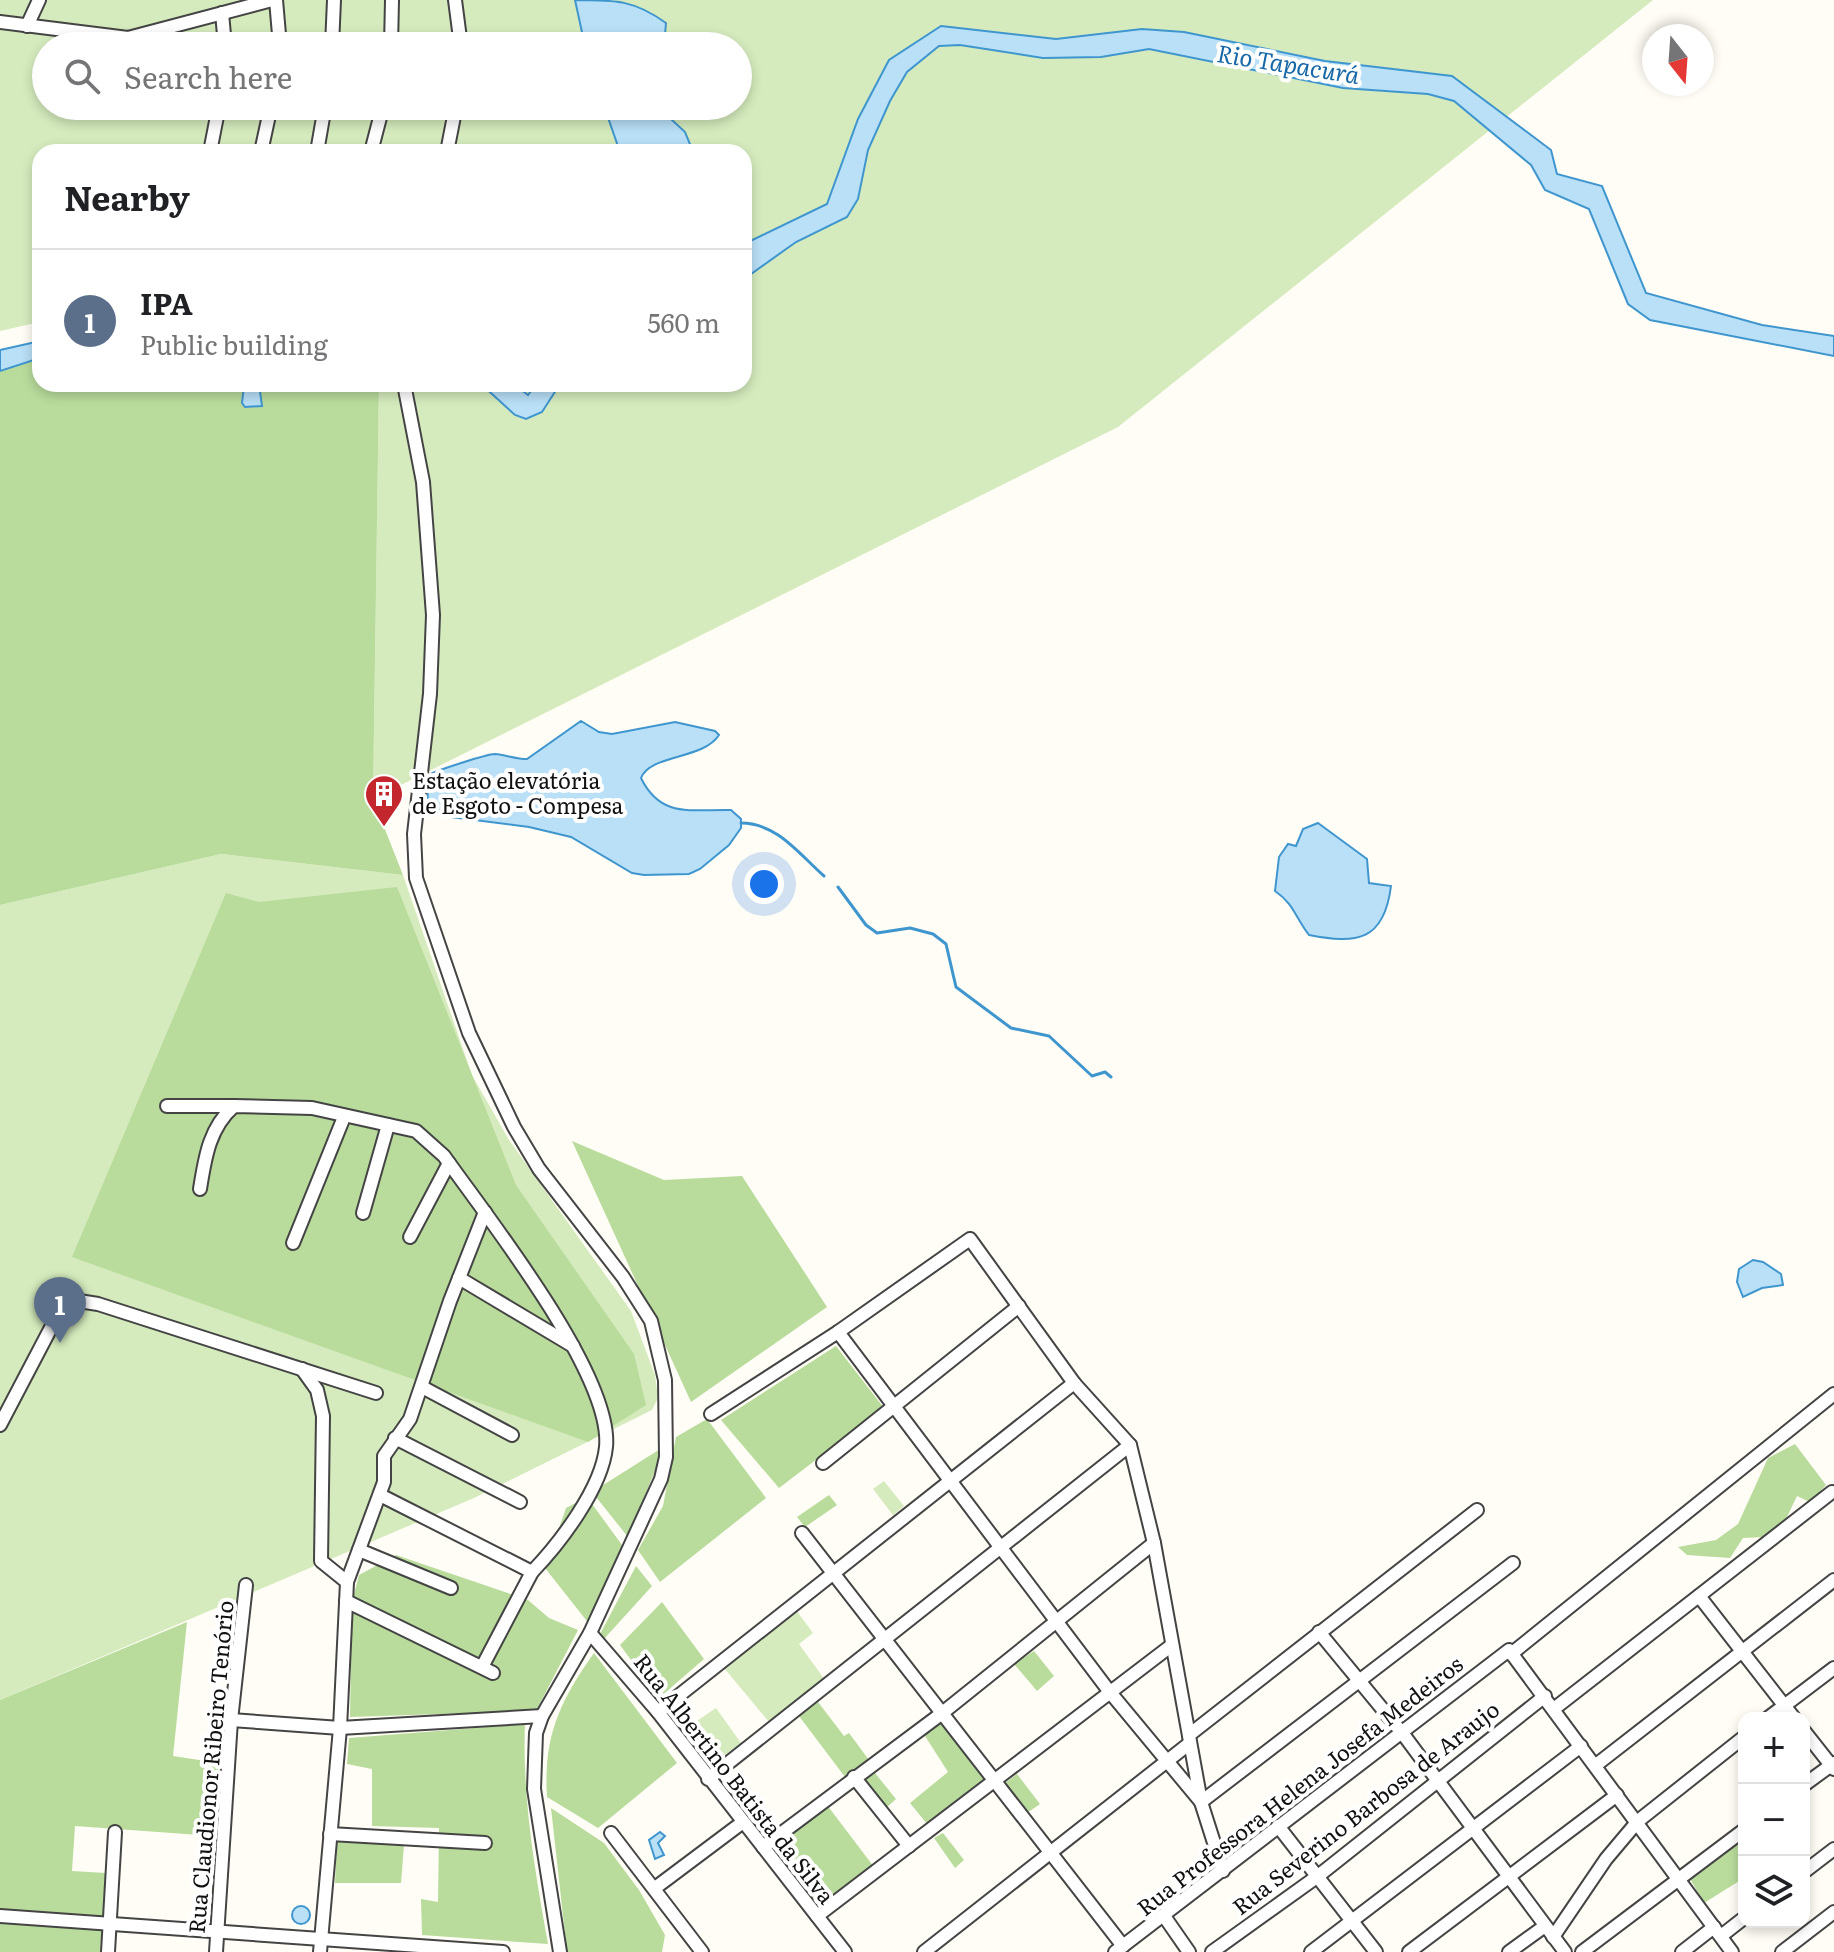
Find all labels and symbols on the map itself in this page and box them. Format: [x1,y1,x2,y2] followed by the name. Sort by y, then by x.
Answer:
[1642,24,1714,96] north arrow
[1215,34,1362,91] water label: Rio Tapacurá
[412,763,623,821] place label: Estação elevatória de Esgoto - Compesa
[363,773,405,828] building icon: Estação elevatória de Esgoto - Compesa
[744,864,784,904] your location
[34,1277,86,1343] pin: 1
[178,1599,241,1935] street label: Rua Claudionor Ribeiro Tenório
[627,1646,844,1910] street label: Rua Albertino Batista da Silva
[1129,1647,1469,1923] street label: Rua Professora Helena Josefa Medeiros
[1225,1692,1506,1922] street label: Rua Severino Barbosa de Araujo

